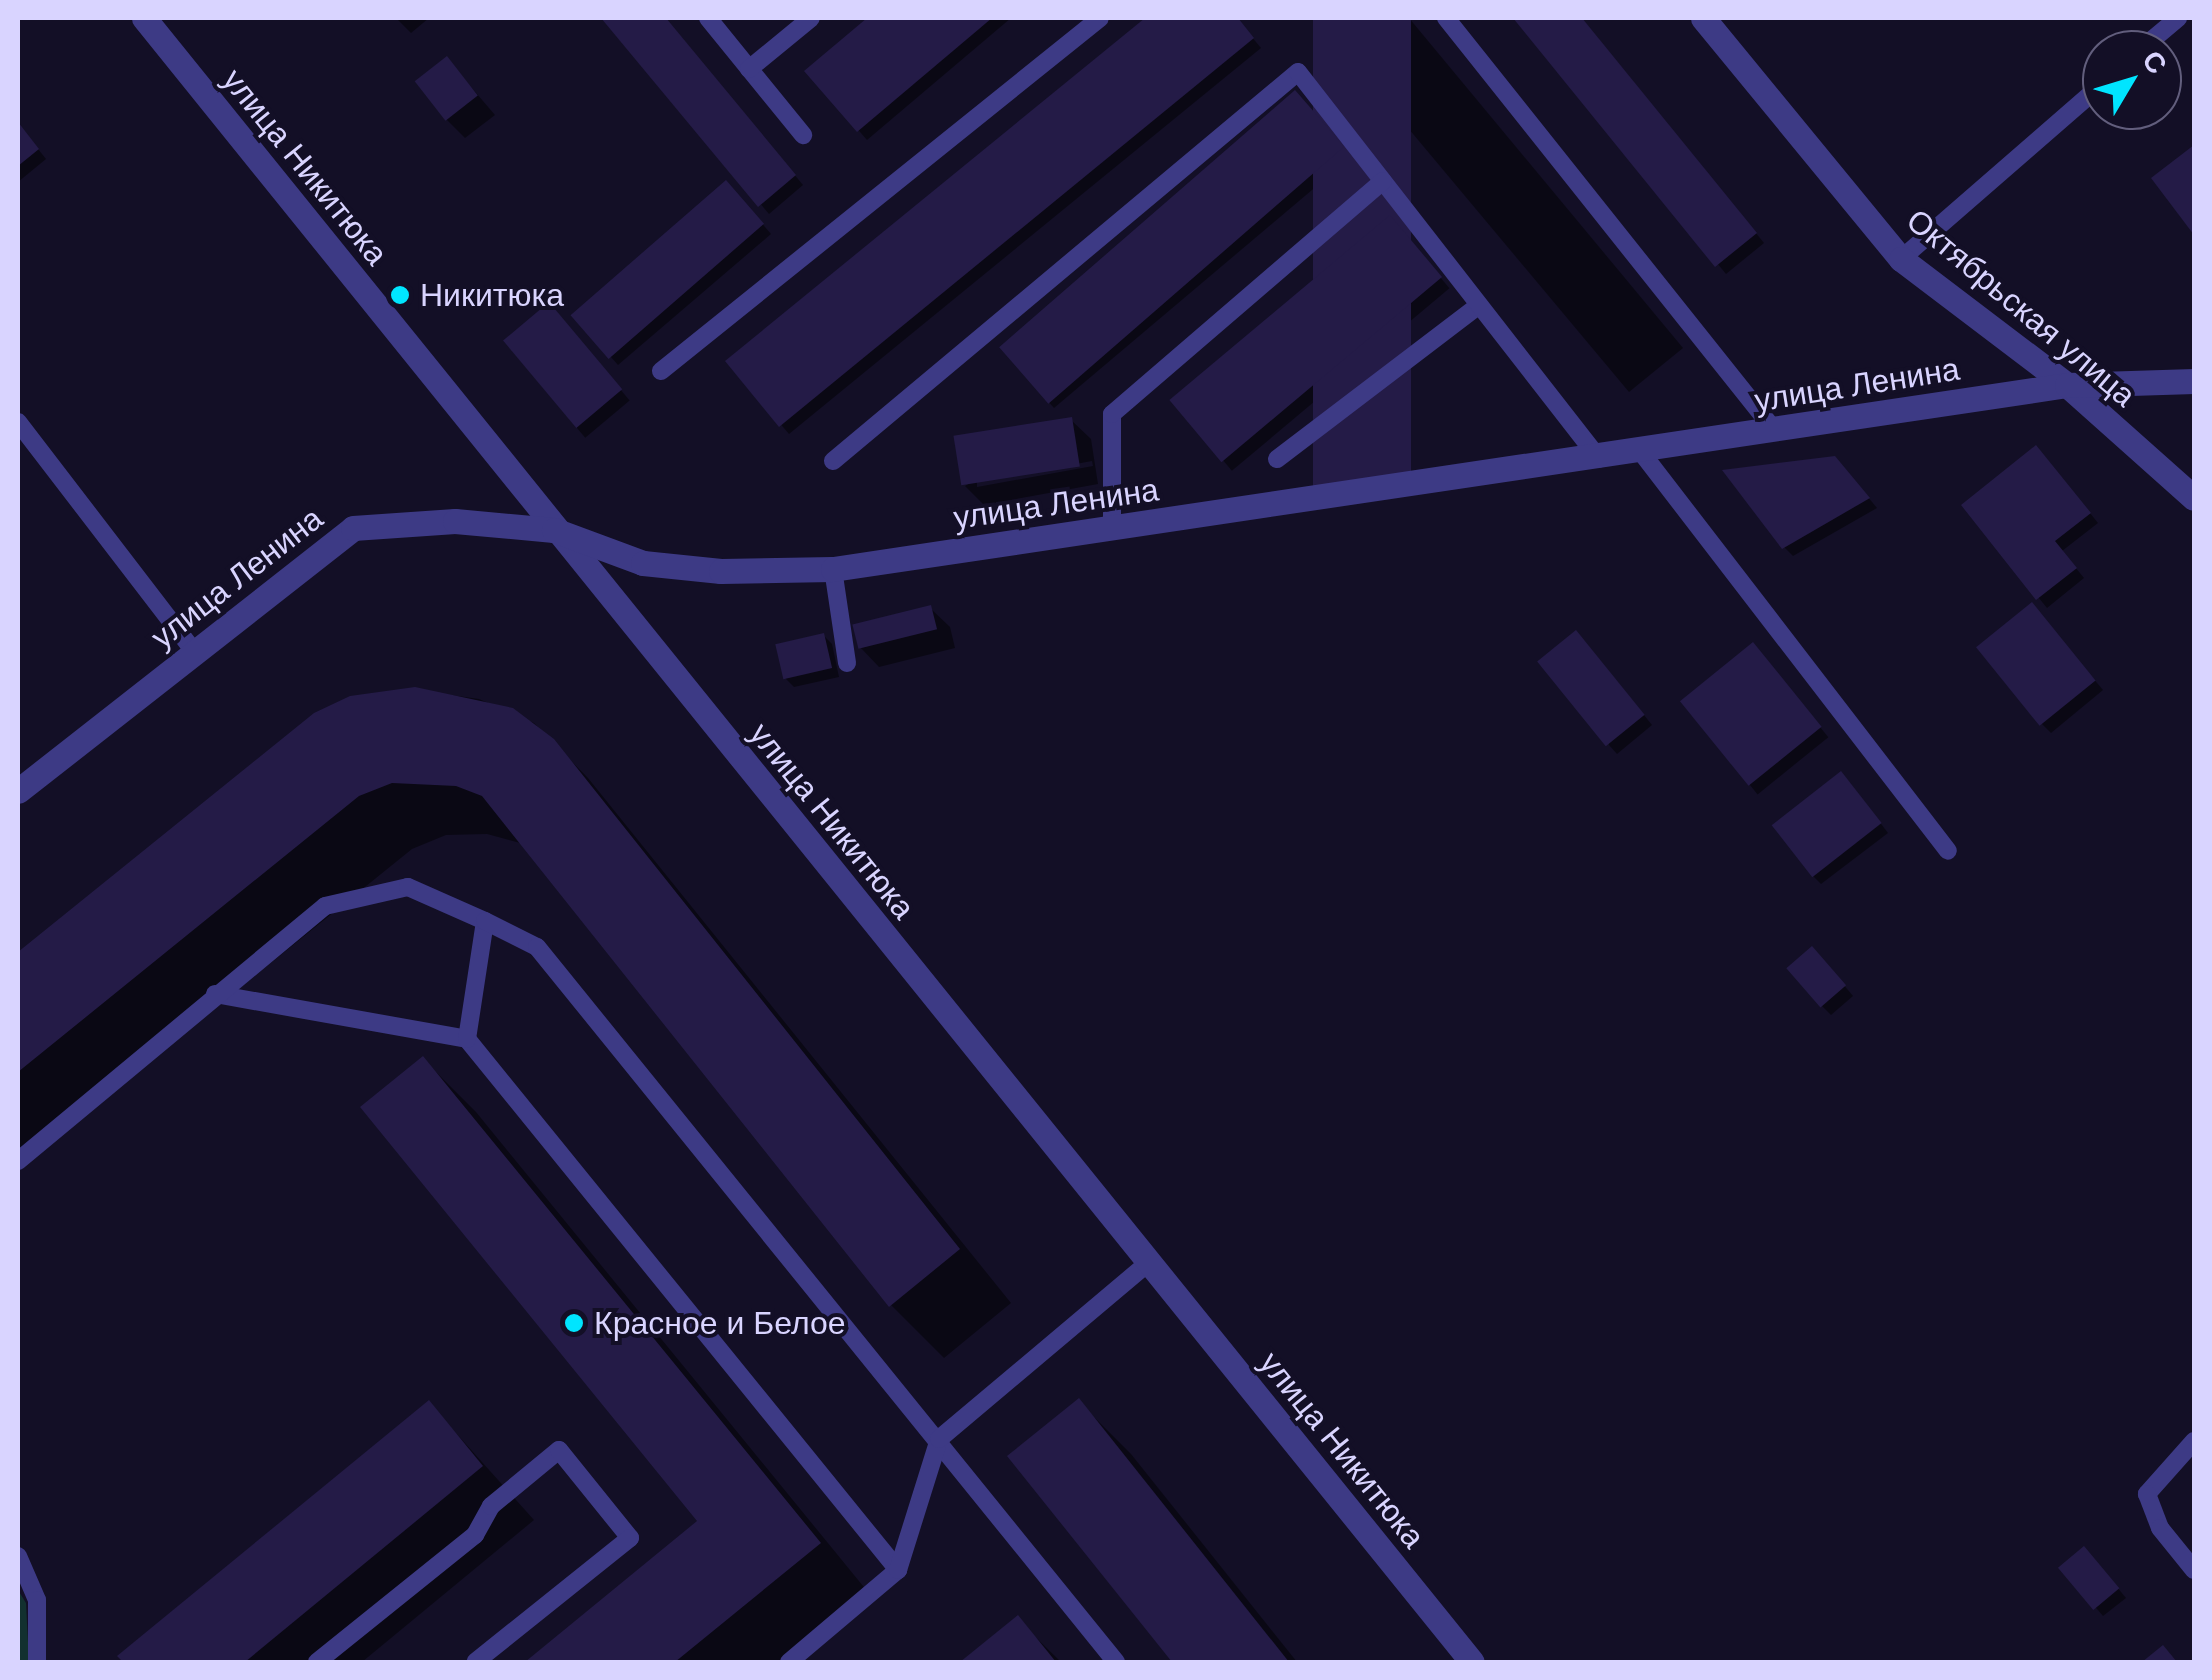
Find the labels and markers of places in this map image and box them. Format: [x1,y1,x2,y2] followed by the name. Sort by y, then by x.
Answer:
[420,276,564,314] place label: Никитюка
[389,284,411,306] marker: Никитюка
[594,1304,846,1342] place label: Красное и Белое
[563,1312,585,1334] marker: Красное и Белое

